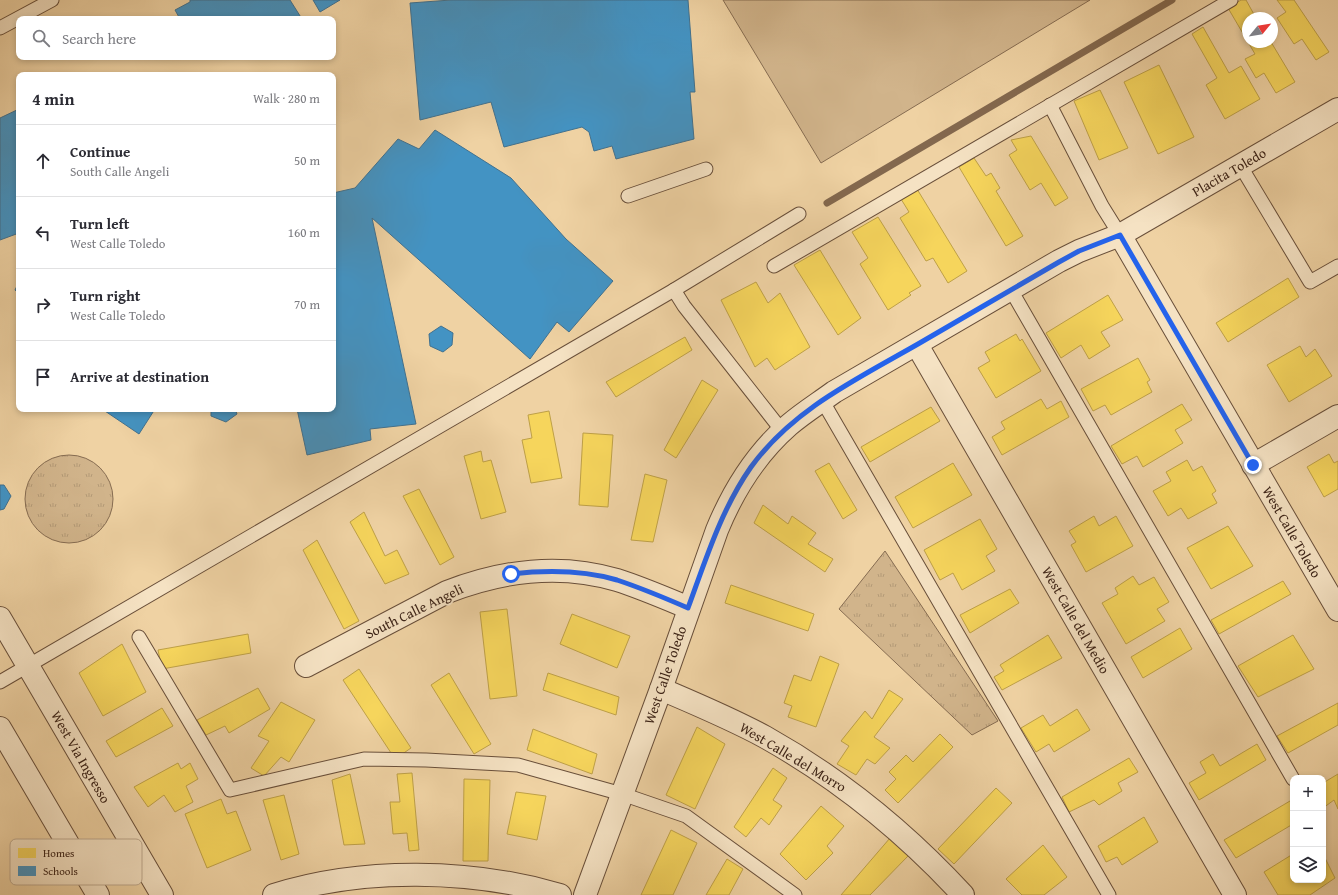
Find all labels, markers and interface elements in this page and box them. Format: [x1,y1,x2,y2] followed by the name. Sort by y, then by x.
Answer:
[1242,12,1278,48] north arrow
[16,16,336,60] search box
[30,27,52,49] icon: search
[62,28,136,49] text: Search here
[32,86,74,111] text: 4 min
[253,89,320,108] text: Walk · 280 m
[70,141,131,162] text: Continue
[1188,143,1270,201] street label: Placita Toledo
[32,150,54,172] icon: ahead
[294,151,320,170] text: 50 m
[70,162,169,181] text: South Calle Angeli
[70,213,129,234] text: Turn left
[32,222,54,244] icon: left
[288,223,320,242] text: 160 m
[70,234,165,253] text: West Calle Toledo
[70,285,141,306] text: Turn right
[32,294,54,316] icon: right
[294,295,320,314] text: 70 m
[70,306,165,325] text: West Calle Toledo
[32,366,54,388] icon: arrive
[70,366,209,387] text: Arrive at destination
[1244,456,1262,474] route end
[1258,482,1326,582] street label: West Calle Toledo
[1037,563,1115,677] street label: West Calle del Medio
[502,565,520,583] route start
[362,579,466,643] street label: South Calle Angeli
[639,623,691,727] street label: West Calle Toledo
[46,707,116,807] street label: West Via Ingresso
[736,717,850,797] street label: West Calle del Morro
[1290,775,1326,883] map controls
[1290,775,1326,811] button: +
[1290,811,1326,847] button: −
[10,839,142,885] legend
[43,845,74,861] text: Homes
[1290,847,1326,883] button: layers
[43,863,78,879] text: Schools

